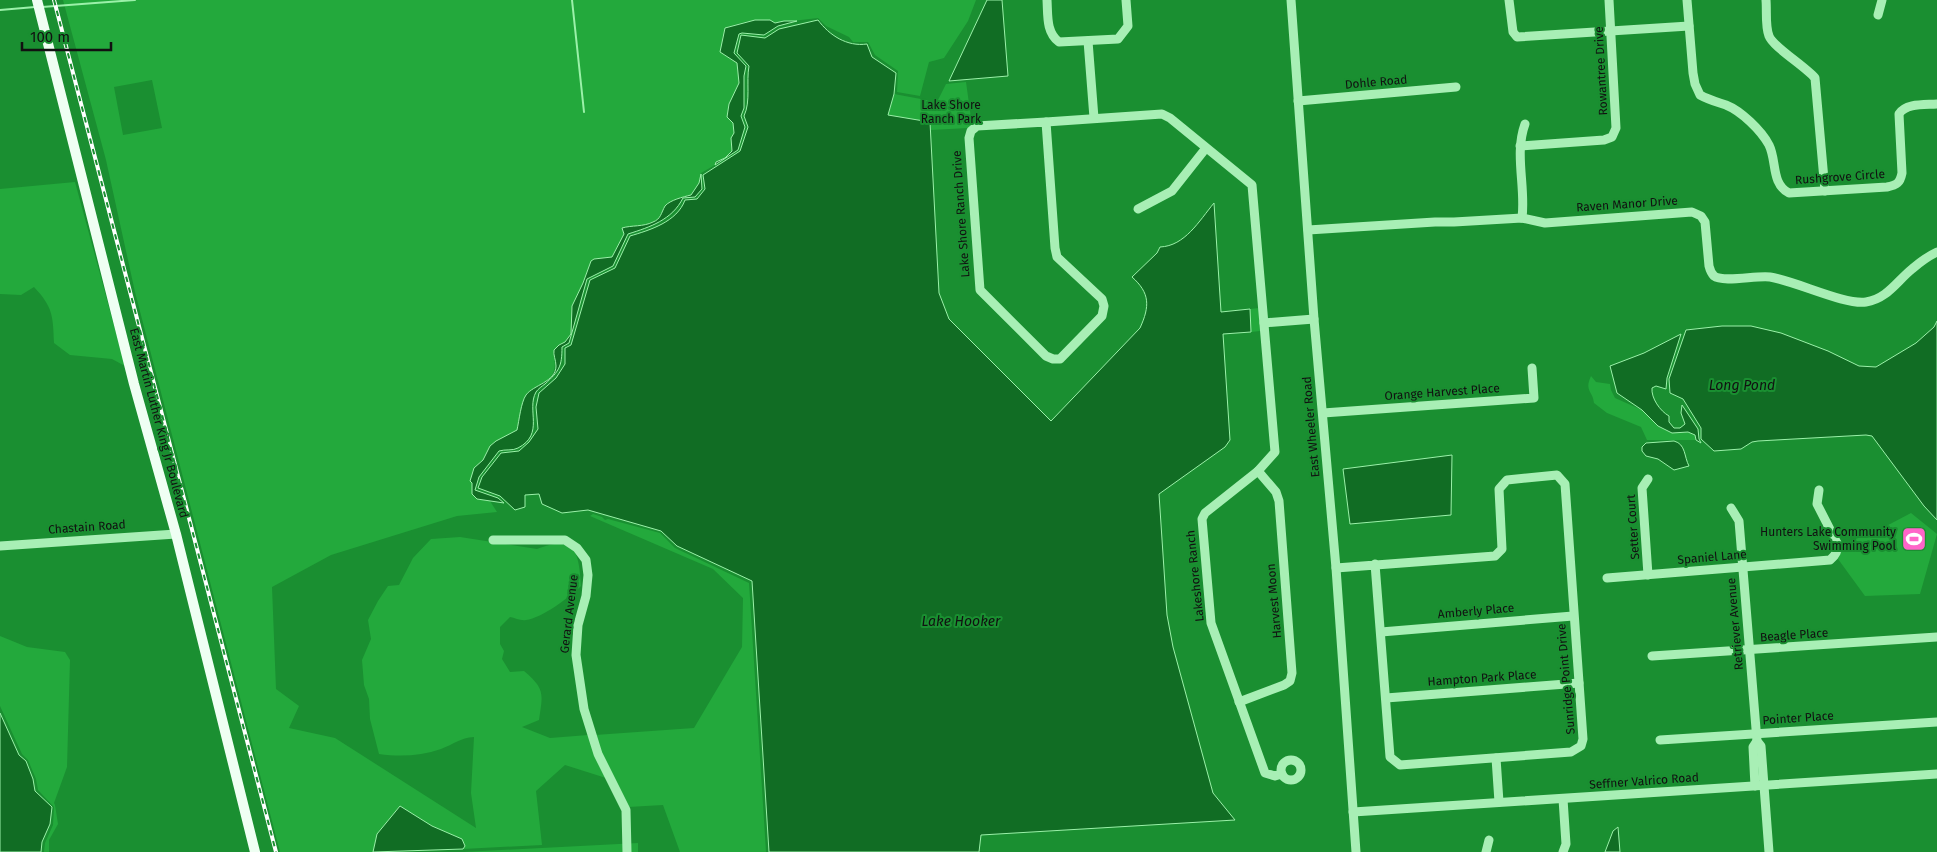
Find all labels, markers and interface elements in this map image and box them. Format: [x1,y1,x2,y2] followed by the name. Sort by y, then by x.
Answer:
[22,20,111,52] scale bar
[1592,26,1610,116] street label: Rowantree Drive
[30,28,70,46] text: 100 m
[1344,72,1408,92] street label: Dohle Road
[921,98,982,126] park label: Lake Shore Ranch Park
[950,150,972,278] street label: Lake Shore Ranch Drive
[1795,167,1885,187] street label: Rushgrove Circle
[1576,193,1678,215] street label: Raven Manor Drive
[127,327,191,519] street label: East Martin Luther King Jr Boulevard
[1300,376,1322,478] street label: East Wheeler Road
[1709,377,1775,394] water label: Long Pond
[1384,381,1500,403] street label: Orange Harvest Place
[1624,493,1642,560] street label: Setter Court
[48,517,126,537] street label: Chastain Road
[1760,525,1896,553] place label: Hunters Lake Community Swimming Pool
[1901,526,1927,552] sports icon: Hunters Lake Community Swimming Pool
[1183,529,1207,623] street label: Lakeshore Ranch
[1677,547,1747,567] street label: Spaniel Lane
[1264,563,1284,639] street label: Harvest Moon
[557,574,581,654] street label: Gerard Avenue
[1724,577,1746,671] street label: Retriever Avenue
[1437,601,1515,621] street label: Amberly Place
[922,613,1001,630] water label: Lake Hooker
[1554,623,1578,735] street label: Sunridge Point Drive
[1759,626,1829,644] street label: Beagle Place
[1427,667,1537,689] street label: Hampton Park Place
[1762,709,1834,727] street label: Pointer Place
[1589,770,1699,792] street label: Seffner Valrico Road

